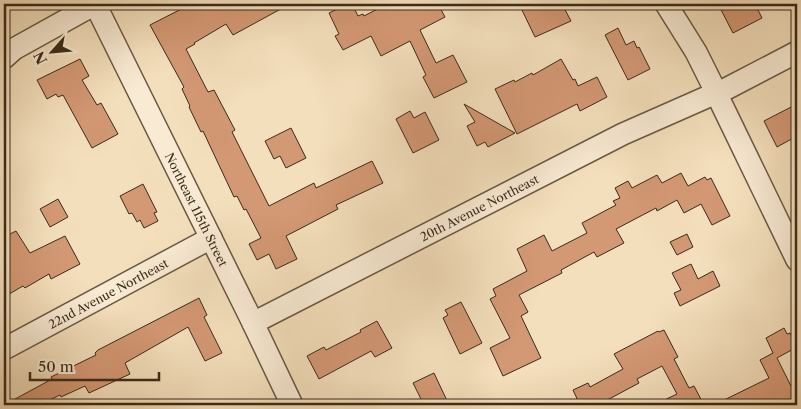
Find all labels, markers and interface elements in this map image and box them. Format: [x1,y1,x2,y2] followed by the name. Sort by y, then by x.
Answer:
[28,28,78,78] north arrow
[30,48,51,67] text: N
[162,150,232,269] street label: Northeast 115th Street
[417,171,542,244] street label: 20th Avenue Northeast
[46,255,171,331] street label: 22nd Avenue Northeast
[30,349,159,381] scale bar
[38,357,74,376] text: 50 m

